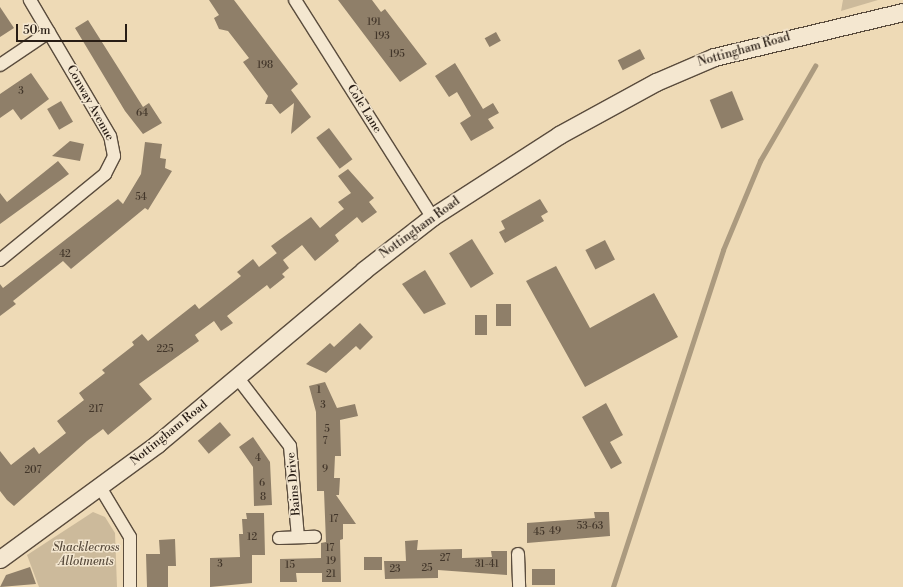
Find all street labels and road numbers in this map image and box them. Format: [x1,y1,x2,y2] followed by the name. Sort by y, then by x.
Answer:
[696,30,792,70] street label: Nottingham Road
[63,63,117,143] street label: Conway Avenue
[344,82,384,136] street label: Cole Lane
[377,194,463,262] street label: Nottingham Road
[127,397,211,469] street label: Nottingham Road
[284,452,304,516] street label: Bains Drive

